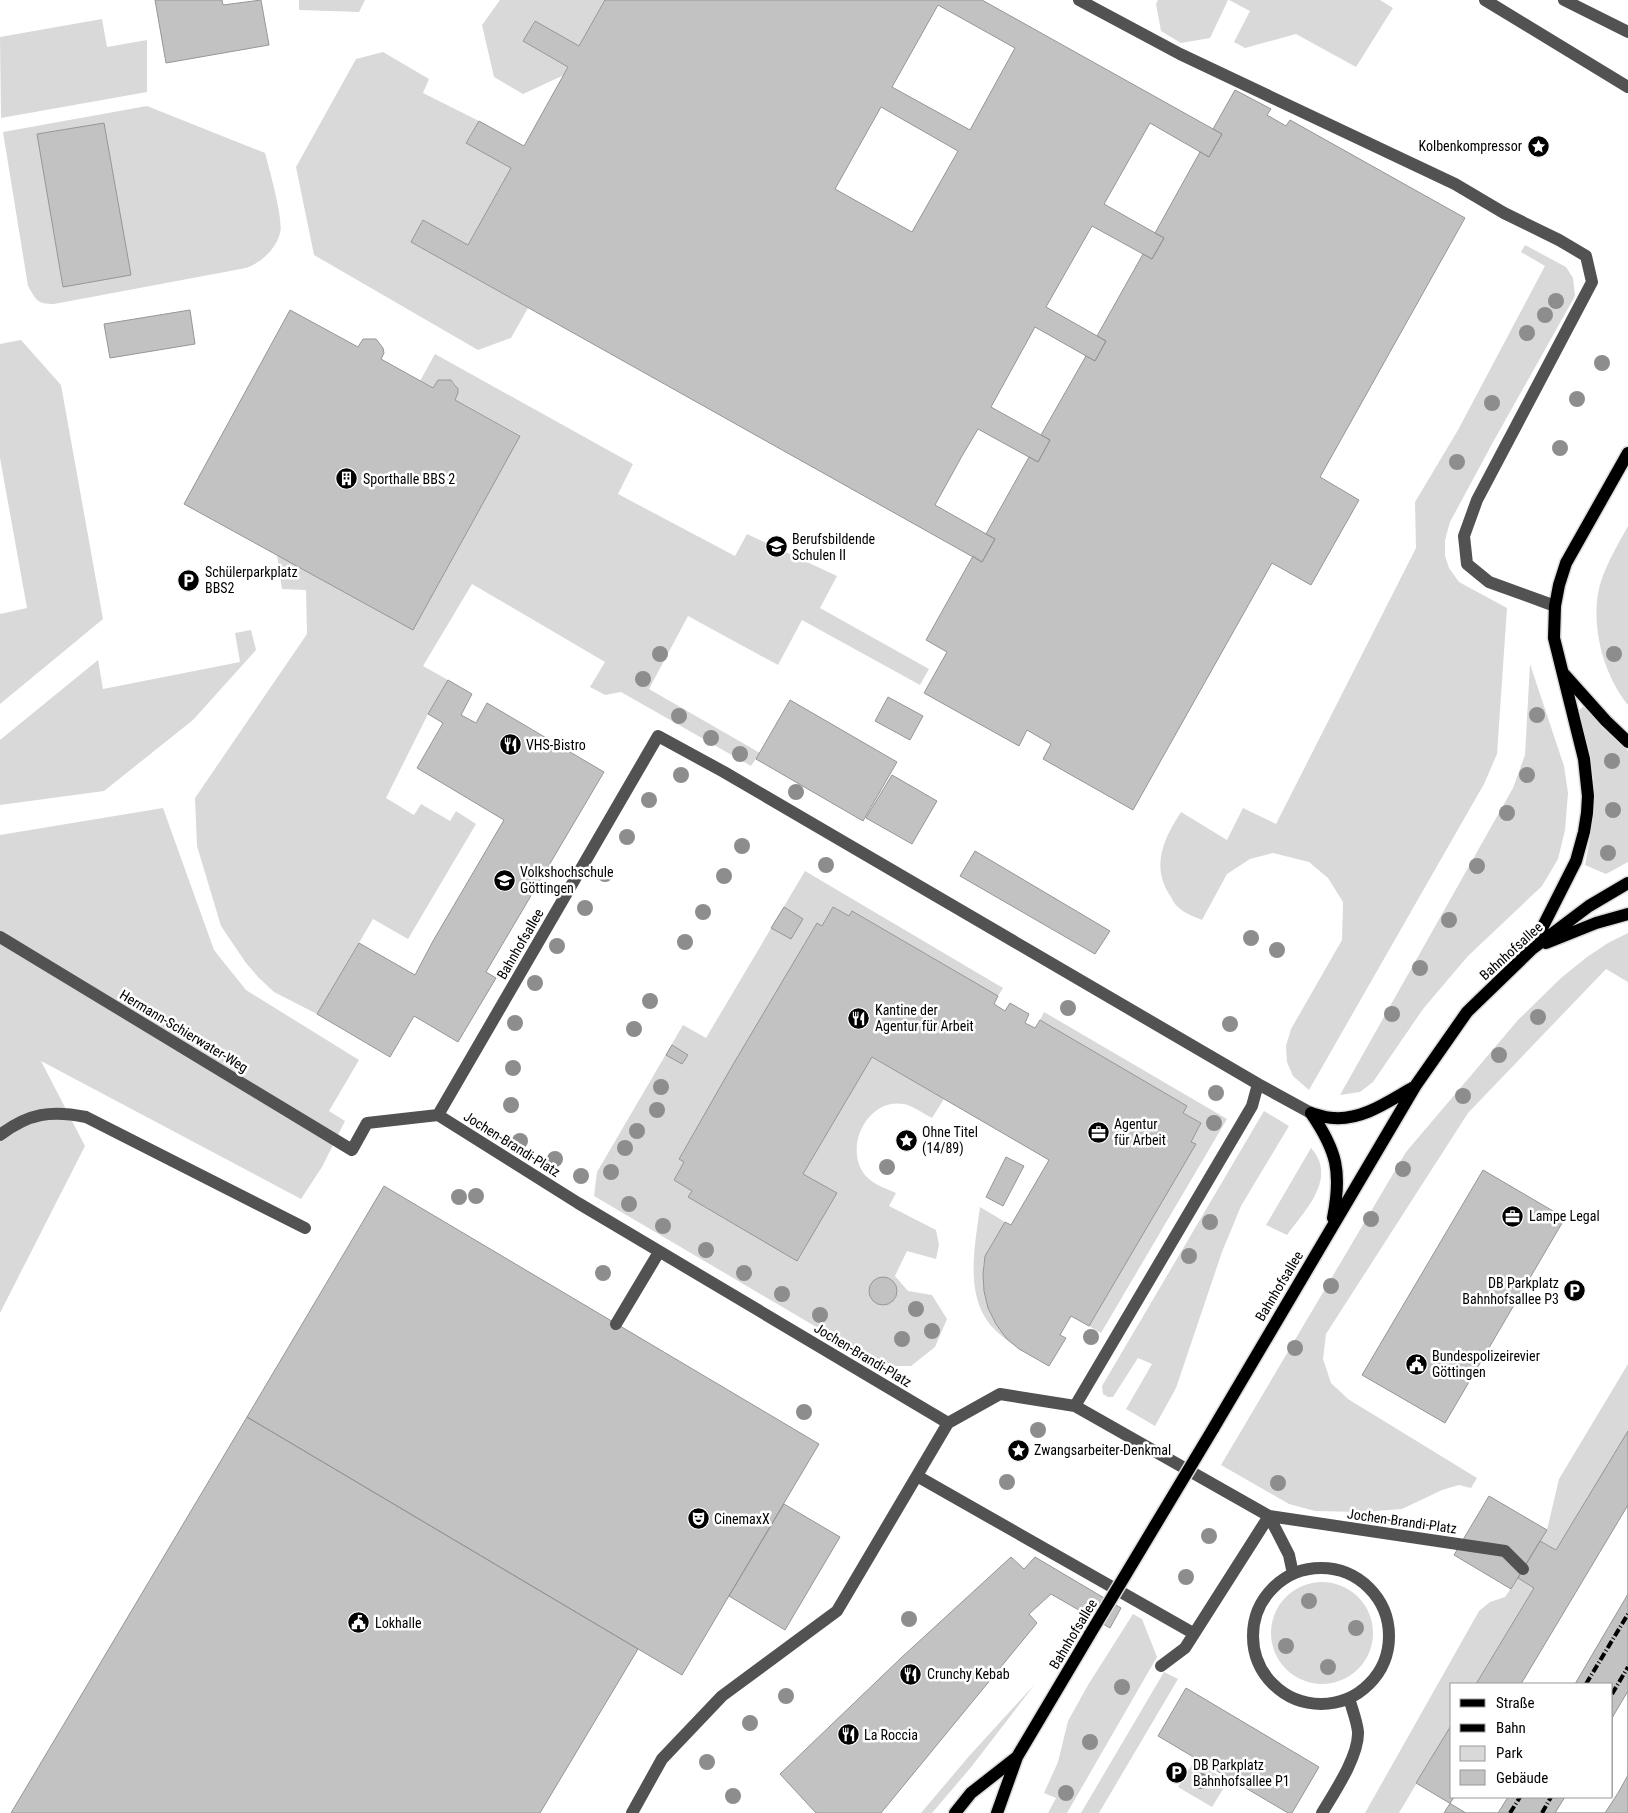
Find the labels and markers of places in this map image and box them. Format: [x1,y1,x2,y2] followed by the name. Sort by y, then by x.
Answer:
[1526,134,1550,158] place icon: Kolbenkompressor
[1419,138,1522,154] place label: Kolbenkompressor
[335,467,359,491] building icon: Sporthalle BBS 2
[363,471,455,487] place label: Sporthalle BBS 2
[792,531,876,563] place label: Berufsbildende Schulen II
[764,535,788,559] school or university icon: Berufsbildende Schulen II
[205,564,298,596] place label: Schülerparkplatz BBS2
[177,568,201,592] parking icon: Schülerparkplatz BBS2
[498,733,522,757] restaurant icon: VHS-Bistro
[526,737,586,753] place label: VHS-Bistro
[520,864,614,896] place label: Volkshochschule Göttingen
[492,868,516,892] school or university icon: Volkshochschule Göttingen
[875,1002,974,1034] place label: Kantine der Agentur für Arbeit
[847,1006,871,1030] restaurant icon: Kantine der Agentur für Arbeit
[1114,1116,1166,1148] place label: Agentur für Arbeit
[1086,1120,1110,1144] office icon: Agentur für Arbeit
[922,1124,978,1157] place label: Ohne Titel (14/89)
[894,1128,918,1152] place icon: Ohne Titel (14/89)
[1501,1204,1525,1228] office icon: Lampe Legal
[1529,1208,1600,1224] place label: Lampe Legal
[1462,1275,1559,1307] place label: DB Parkplatz Bahnhofsallee P3
[1563,1279,1587,1303] parking icon: DB Parkplatz Bahnhofsallee P3
[1432,1348,1540,1380] place label: Bundespolizeirevier Göttingen
[1404,1352,1428,1376] public building icon: Bundespolizeirevier Göttingen
[1006,1438,1030,1462] place icon: Zwangsarbeiter-Denkmal
[1034,1442,1171,1458] place label: Zwangsarbeiter-Denkmal
[686,1507,710,1531] theatre icon: CinemaxX
[714,1511,770,1527] place label: CinemaxX
[347,1611,371,1635] public building icon: Lokhalle
[375,1615,422,1631] place label: Lokhalle
[899,1662,923,1686] restaurant icon: Crunchy Kebab
[927,1666,1010,1682] place label: Crunchy Kebab
[836,1723,860,1747] restaurant icon: La Roccia
[864,1727,918,1743] place label: La Roccia
[1193,1757,1290,1789] place label: DB Parkplatz Bahnhofsallee P1
[1165,1761,1189,1785] parking icon: DB Parkplatz Bahnhofsallee P1

